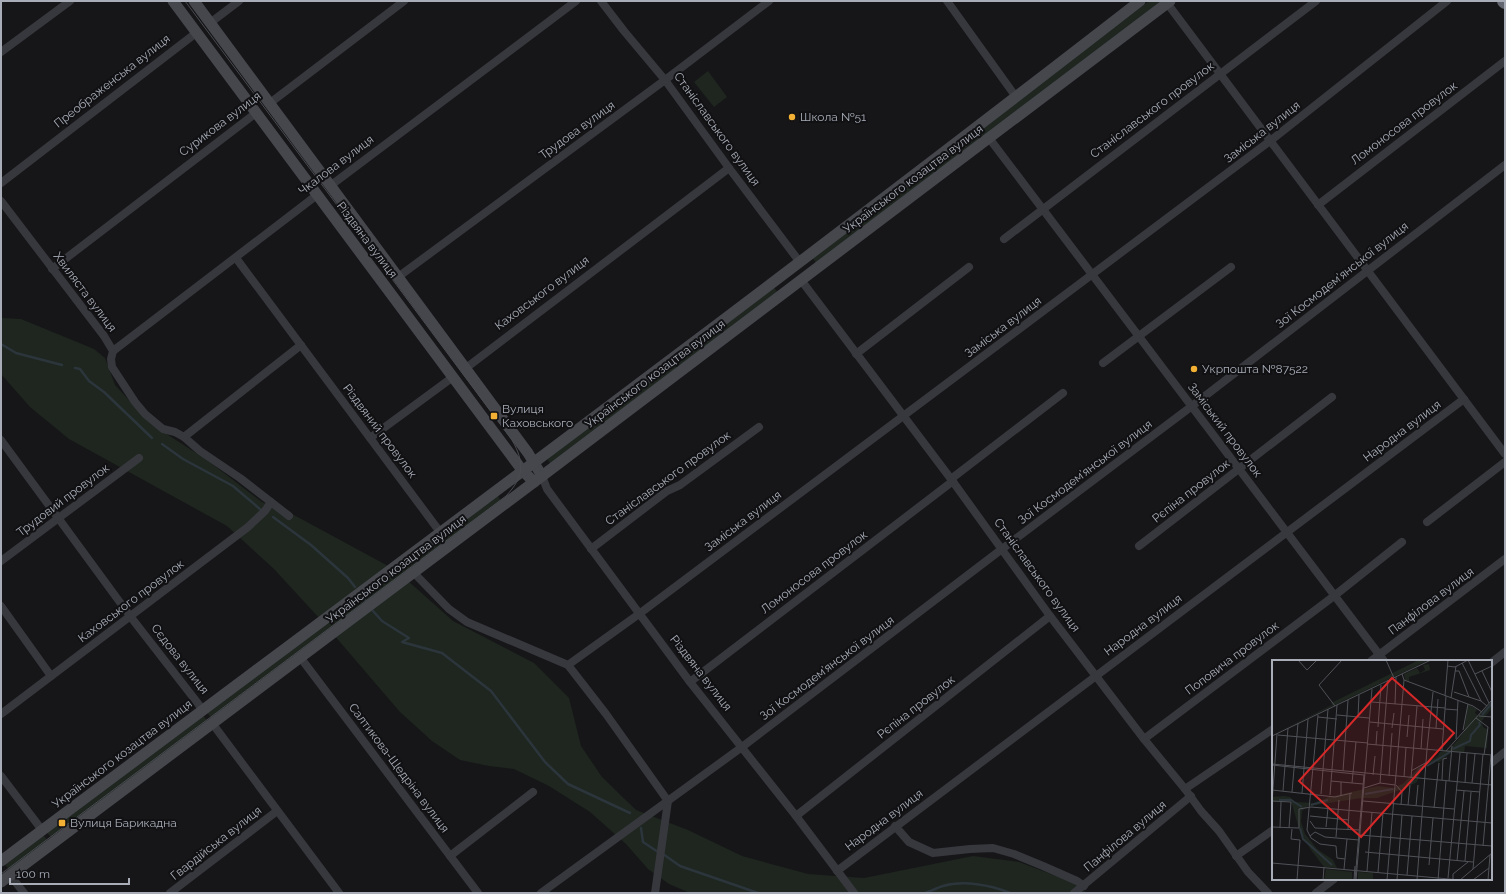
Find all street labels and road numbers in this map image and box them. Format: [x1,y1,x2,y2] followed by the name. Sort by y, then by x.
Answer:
[51,31,173,131] street label: Преображенська вулиця
[1087,59,1217,161] street label: Станіславського провулок
[671,69,763,189] street label: Станіславського вулиця
[1348,78,1460,168] street label: Ломоносова провулок
[176,89,264,159] street label: Сурикова вулиця
[536,98,618,162] street label: Трудова вулиця
[1221,98,1303,166] street label: Заміська вулиця
[840,122,986,236] street label: Українського козацтва вулиця
[296,132,376,198] street label: Чкалова вулиця
[334,199,400,281] street label: Різдвяна вулиця
[1273,219,1411,331] street label: Зої Космодем’янської вулиця
[50,249,120,335] street label: Хвиляста вулиця
[492,253,592,333] street label: Каховського вулиця
[962,294,1044,360] street label: Заміська вулиця
[582,317,728,431] street label: Українського козацтва вулиця
[1185,380,1265,480] street label: Заміський провулок
[340,381,420,481] street label: Різдвяний провулок
[1360,397,1444,465] street label: Народна вулиця
[1015,417,1155,527] street label: Зої Космодем’янської вулиця
[603,428,733,528] street label: Станіславського провулок
[1149,456,1233,526] street label: Рєпіна провулок
[14,461,112,539] street label: Трудовий провулок
[702,488,784,554] street label: Заміська вулиця
[323,512,469,626] street label: Українського козацтва вулиця
[991,515,1083,635] street label: Станіславського вулиця
[758,527,870,617] street label: Ломоносова провулок
[75,557,187,645] street label: Каховського провулок
[1386,564,1476,638] street label: Панфілова вулиця
[1101,591,1185,659] street label: Народна вулиця
[757,613,897,723] street label: Зої Космодем’янської вулиця
[1182,618,1282,698] street label: Поповича провулок
[148,621,212,697] street label: Сєдова вулиця
[667,633,735,713] street label: Різдвяна вулиця
[874,672,958,742] street label: Рєпіна провулок
[49,697,195,811] street label: Українського козацтва вулиця
[346,701,452,835] street label: Салтикова-Щедріна вулиця
[842,786,926,854] street label: Народна вулиця
[1081,797,1169,875] street label: Панфілова вулиця
[168,803,264,883] street label: Гвардійська вулиця

